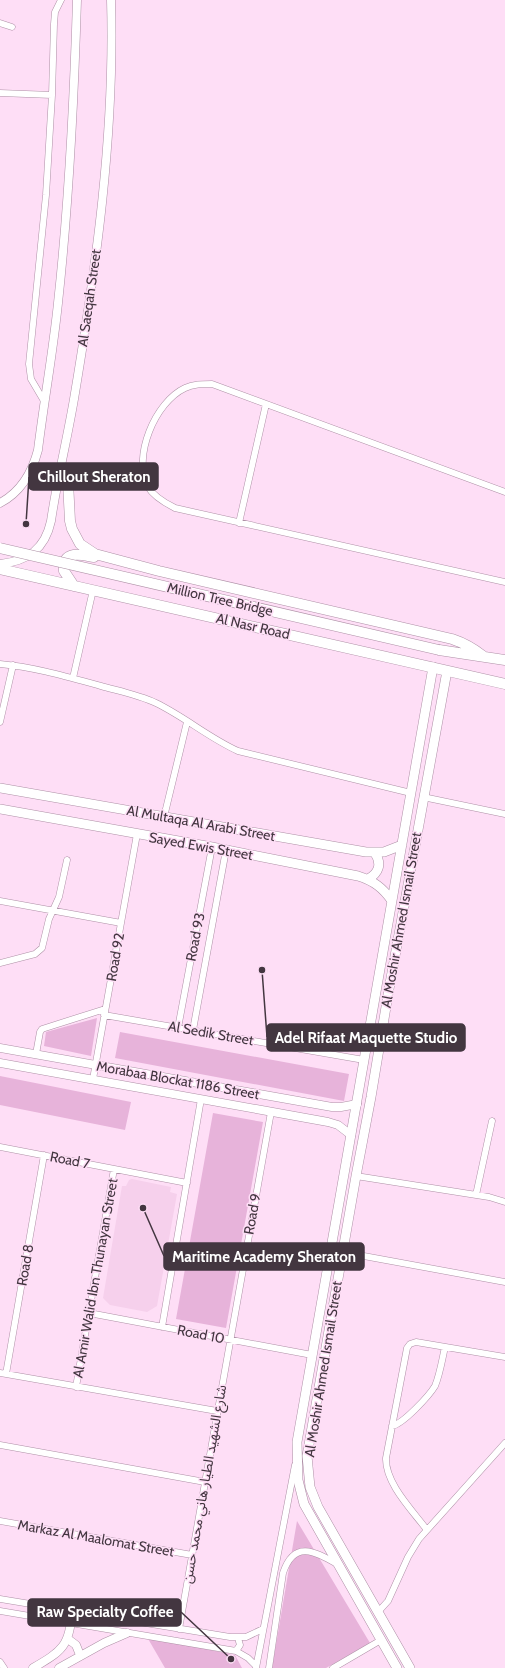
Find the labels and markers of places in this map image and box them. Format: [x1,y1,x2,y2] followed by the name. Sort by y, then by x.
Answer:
[29,463,158,490] callout: Chillout Sheraton
[267,1024,465,1051] callout: Adel Rifaat Maquette Studio
[164,1243,364,1270] callout: Maritime Academy Sheraton
[28,1599,181,1626] callout: Raw Specialty Coffee

